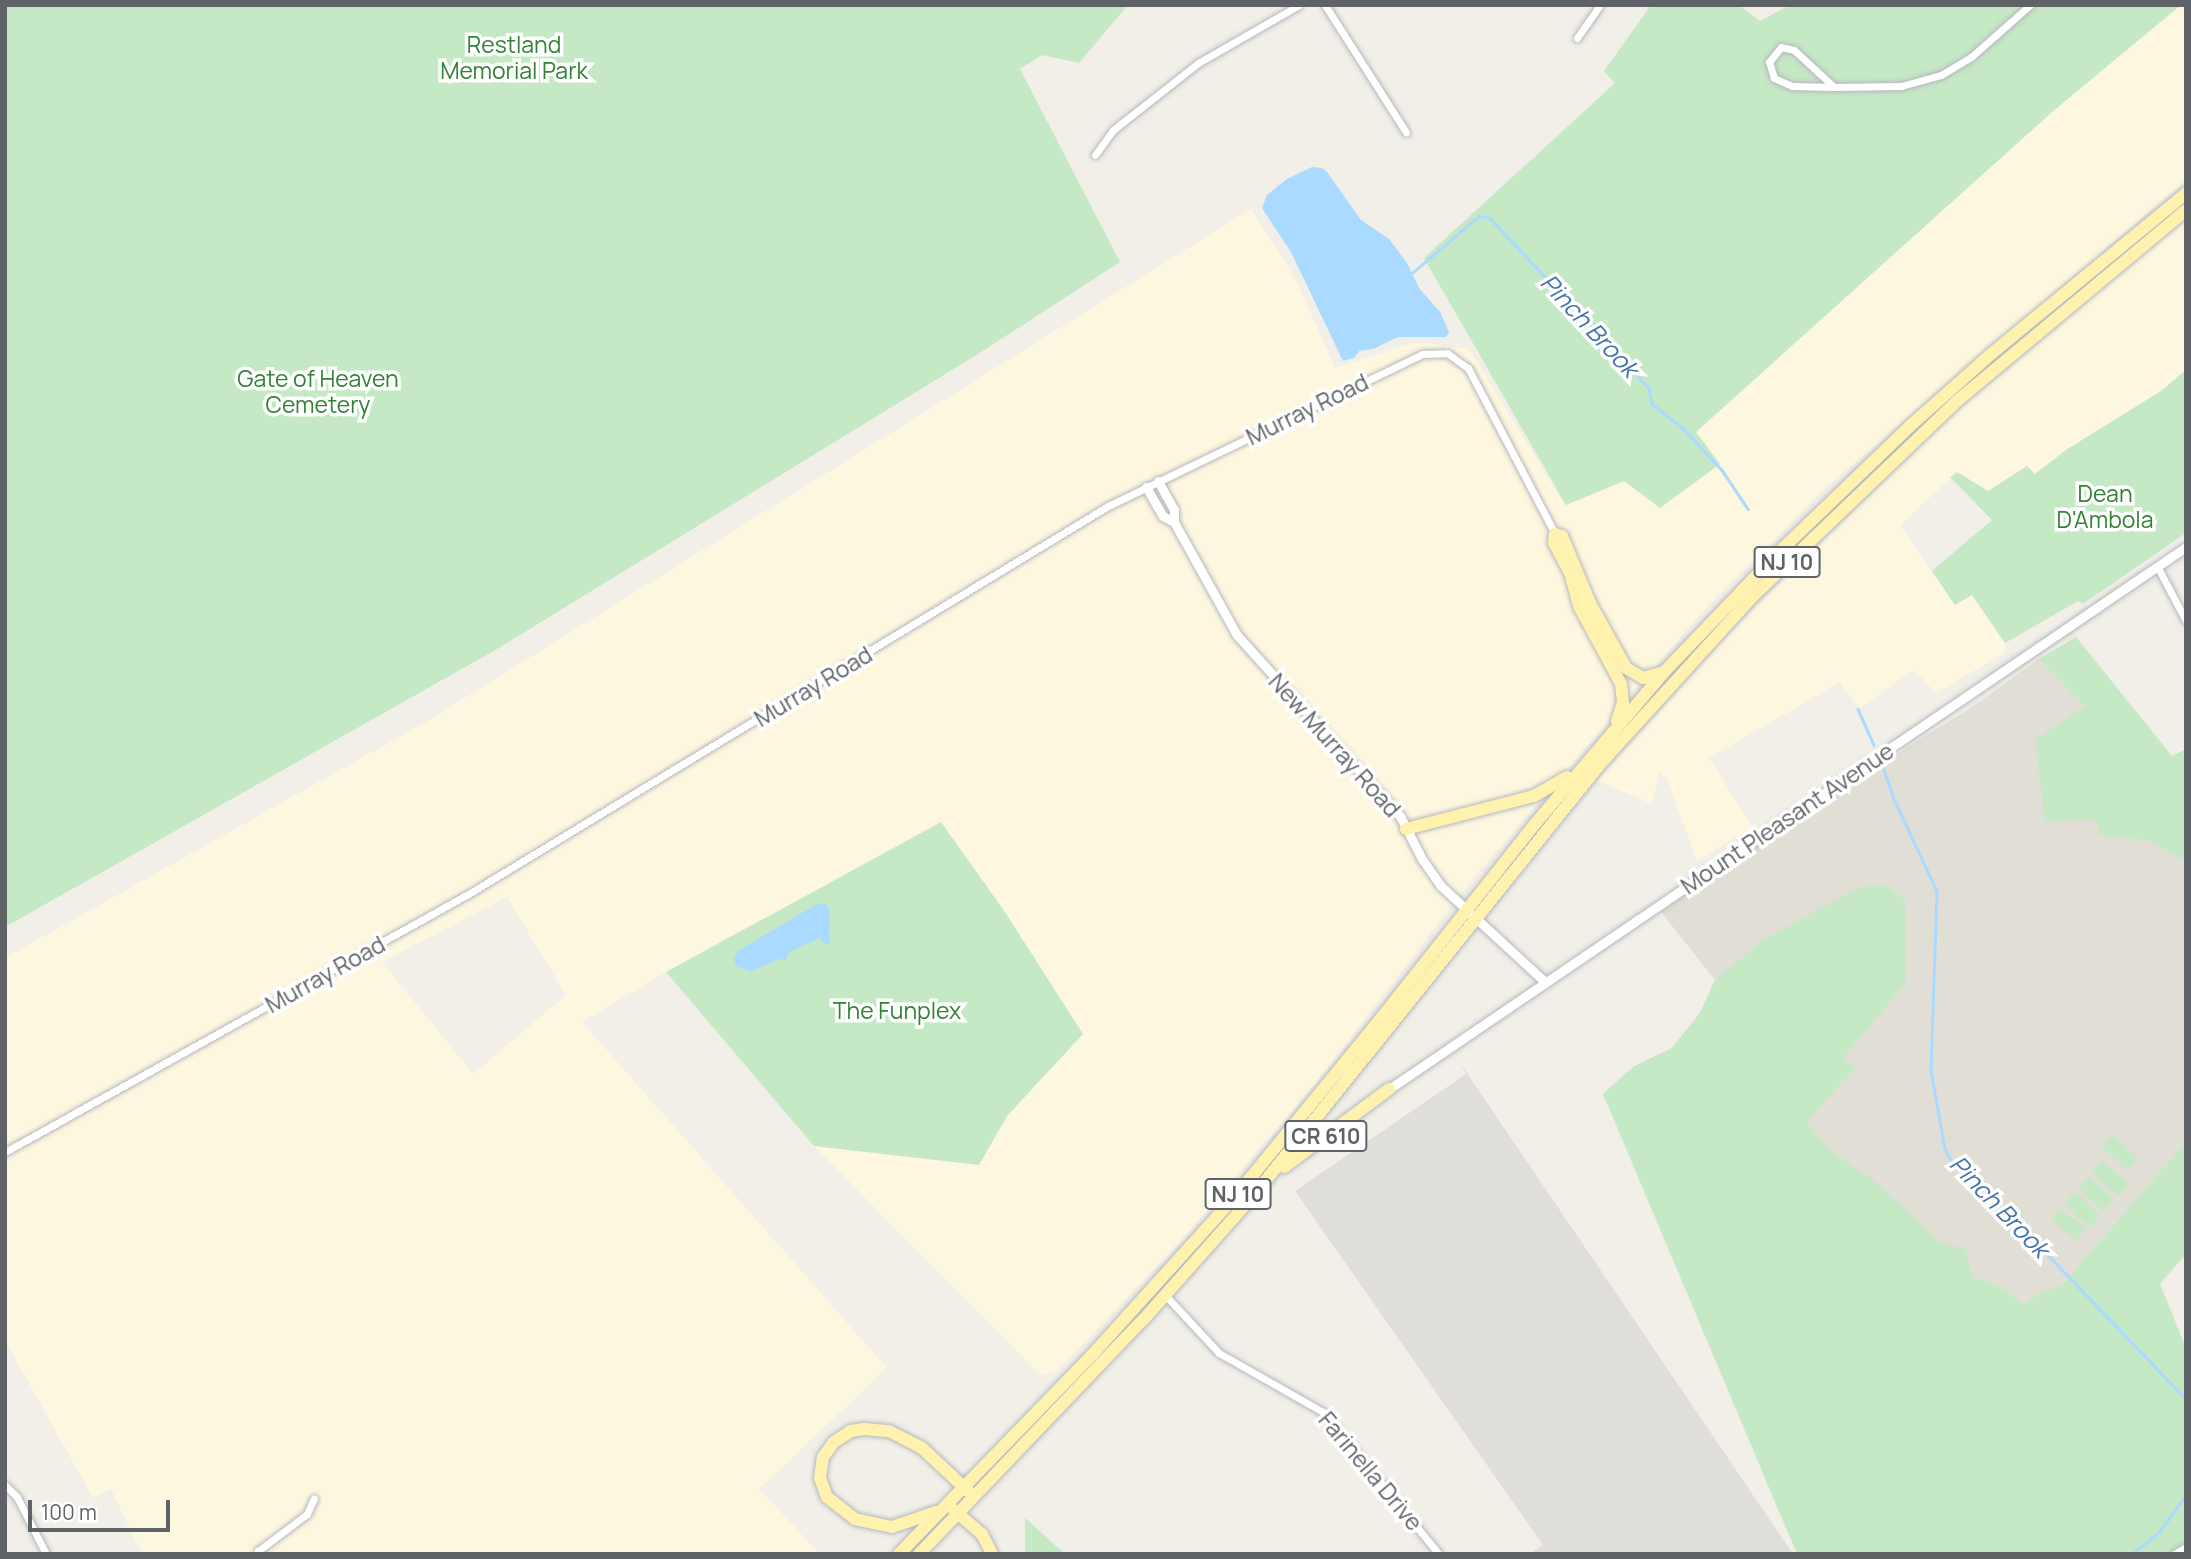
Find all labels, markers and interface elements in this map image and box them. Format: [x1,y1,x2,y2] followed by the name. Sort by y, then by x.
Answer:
[440,30,588,84] park label: Restland Memorial Park
[1535,268,1645,382] water label: Pinch Brook
[237,364,399,418] park label: Gate of Heaven Cemetery
[1241,368,1373,450] street label: Murray Road
[2056,479,2154,533] park label: Dean D'Ambola
[1752,544,1822,580] road number: NJ 10
[749,640,877,732] street label: Murray Road
[1263,668,1407,822] street label: New Murray Road
[1675,737,1899,899] street label: Mount Pleasant Avenue
[260,930,390,1018] street label: Murray Road
[833,996,961,1024] park label: The Funplex
[1284,1118,1368,1154] road number: CR 610
[1944,1149,2056,1263] water label: Pinch Brook
[1203,1176,1273,1212] road number: NJ 10
[1313,1406,1429,1536] street label: Farinella Drive
[32,1486,173,1530] scale bar
[41,1498,97,1526] text: 100 m

